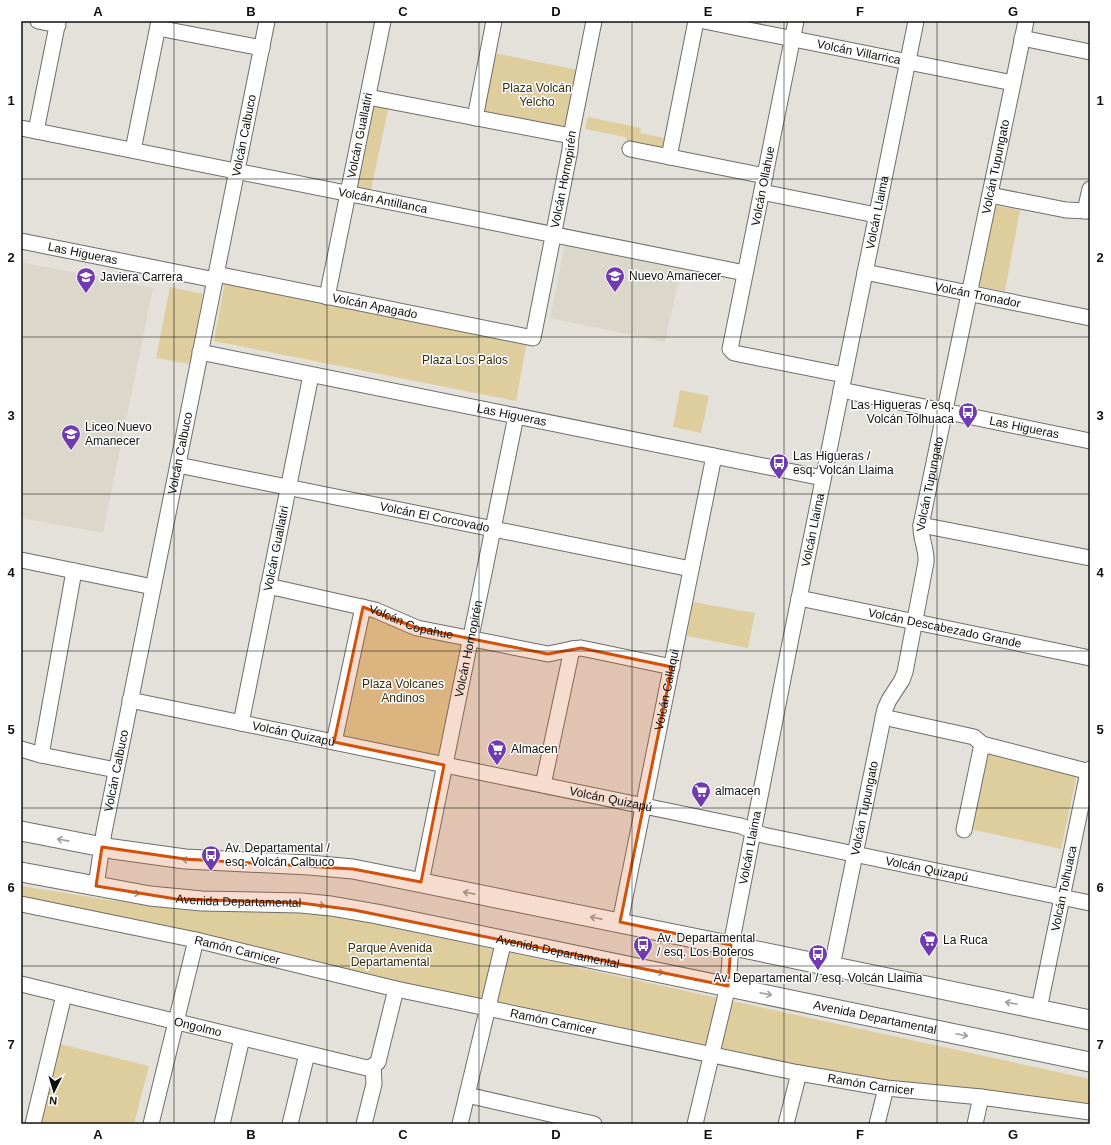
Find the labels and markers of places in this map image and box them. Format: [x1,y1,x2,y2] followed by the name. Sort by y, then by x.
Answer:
[604,265,626,293] school or university icon: Nuevo Amanecer
[75,266,97,294] school or university icon: Javiera Carrera
[629,269,721,283] place label: Nuevo Amanecer
[100,270,183,284] place label: Javiera Carrera
[851,398,954,426] place label: Las Higueras / esq. Volcán Tolhuaca
[957,401,979,429] bus stop icon: Las Higueras / esq. Volcán Tolhuaca
[85,420,152,448] place label: Liceo Nuevo Amanecer
[60,423,82,451] school or university icon: Liceo Nuevo Amanecer
[793,449,894,477] place label: Las Higueras / esq. Volcán Llaima
[768,452,790,480] bus stop icon: Las Higueras / esq. Volcán Llaima
[486,738,508,766] supermarket icon: Almacen
[511,742,558,756] place label: Almacen
[690,780,712,808] supermarket icon: almacen
[715,784,760,798] place label: almacen
[225,841,335,869] place label: Av. Departamental / esq. Volcán Calbuco
[200,844,222,872] bus stop icon: Av. Departamental / esq. Volcán Calbuco
[918,929,940,957] supermarket icon: La Ruca
[657,931,755,959] place label: Av. Departamental / esq. Los Boteros
[943,933,988,947] place label: La Ruca
[632,934,654,962] bus stop icon: Av. Departamental / esq. Los Boteros
[807,943,829,971] bus stop icon: Av. Departamental / esq. Volcán Llaima
[713,971,923,985] place label: Av. Departamental / esq. Volcán Llaima

